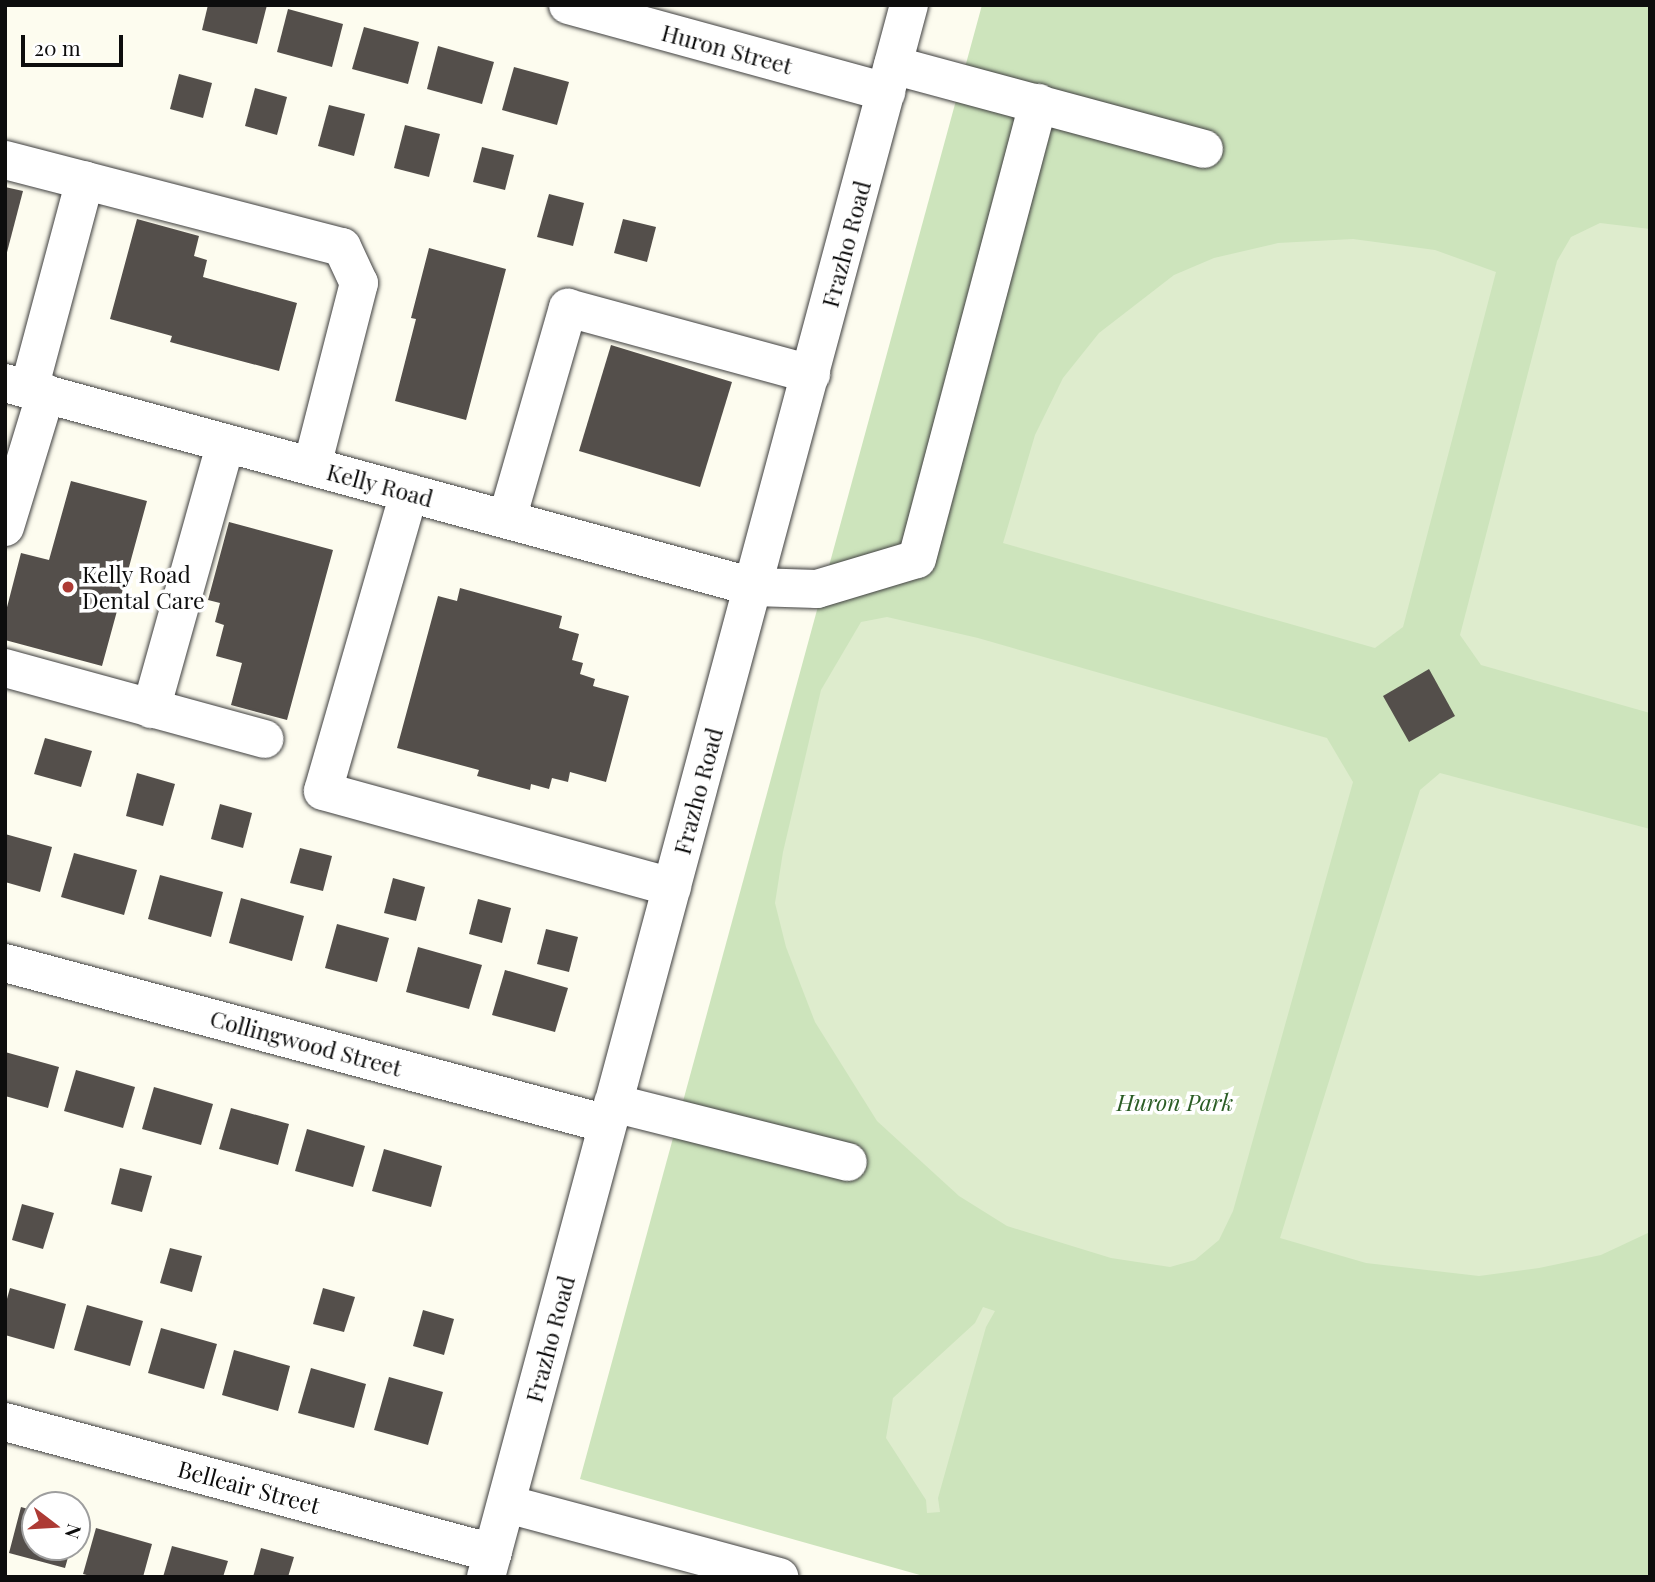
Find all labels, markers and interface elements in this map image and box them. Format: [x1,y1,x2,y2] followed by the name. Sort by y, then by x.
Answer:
[659,18,795,80] street label: Huron Street
[24,21,126,65] scale bar
[34,33,81,61] text: 20 m
[816,178,876,310] street label: Frazho Road
[324,457,436,513] street label: Kelly Road
[82,560,205,614] place label: Kelly Road Dental Care
[60,579,76,595] marker: Kelly Road Dental Care
[668,725,728,857] street label: Frazho Road
[207,1004,405,1082] street label: Collingwood Street
[1117,1088,1233,1116] park label: Huron Park
[520,1273,580,1405] street label: Frazho Road
[175,1455,323,1519] street label: Belleair Street
[21,1491,91,1561] north arrow
[60,1521,89,1542] text: N

